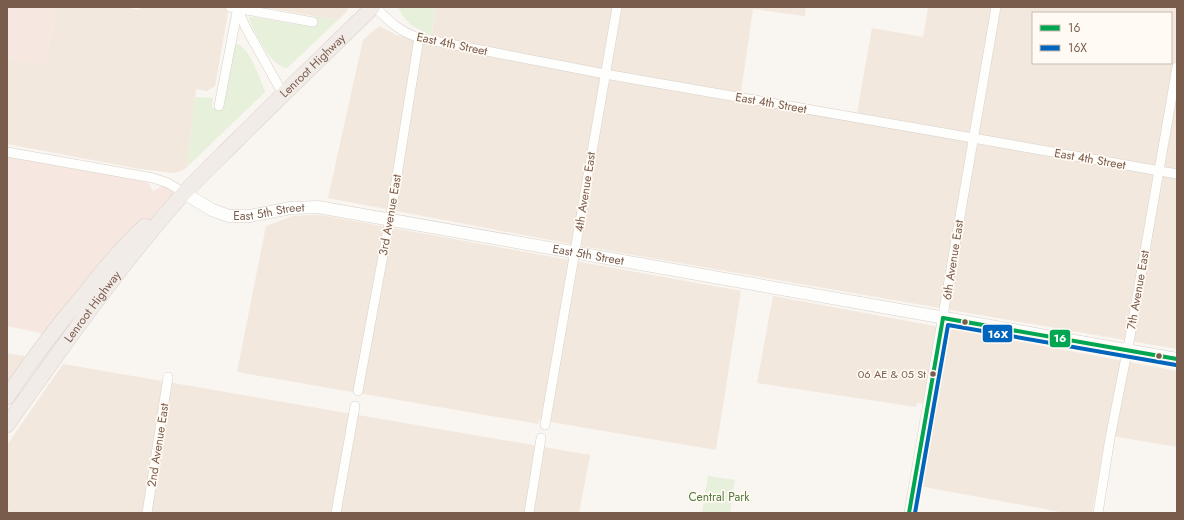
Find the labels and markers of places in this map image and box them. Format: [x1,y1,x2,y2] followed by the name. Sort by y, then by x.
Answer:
[960,317,970,327] unlabelled marker
[1154,351,1164,361] unlabelled marker
[858,366,926,382] place label: 06 AE & 05 St
[928,369,938,379] marker: 06 AE & 05 St

